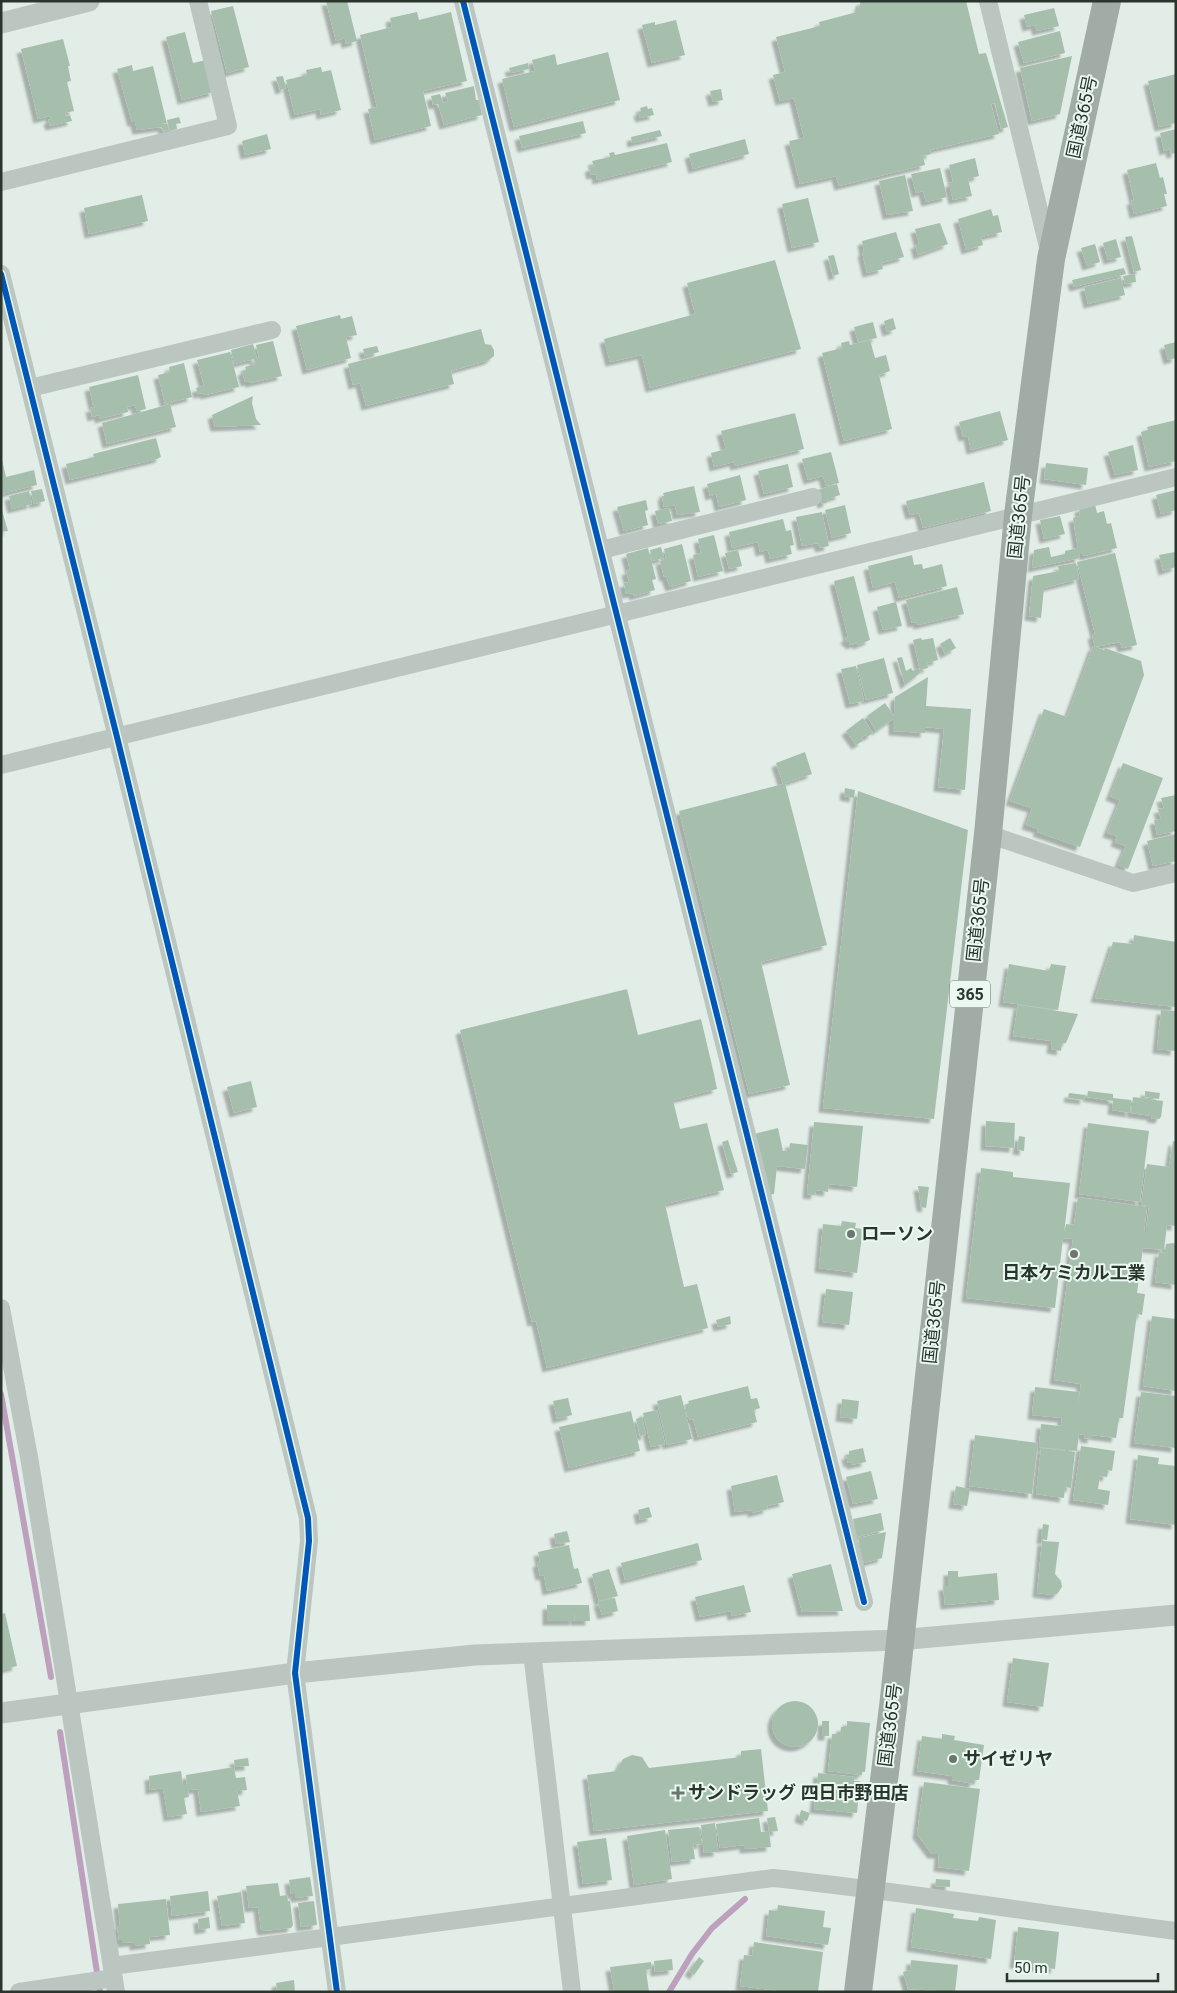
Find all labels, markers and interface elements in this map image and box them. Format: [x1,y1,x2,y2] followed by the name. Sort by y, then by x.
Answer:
[1062,73,1101,160] street label: 国道365号
[1004,474,1033,560] street label: 国道365号
[963,877,992,963] street label: 国道365号
[950,981,990,1008] road number: 365
[861,1223,933,1244] place label: ローソン
[845,1228,857,1240] marker: ローソン
[1068,1248,1080,1260] marker: 日本ケミカル工業
[1002,1262,1146,1283] place label: 日本ケミカル工業
[919,1279,948,1365] street label: 国道365号
[874,1682,905,1768] street label: 国道365号
[963,1748,1053,1769] place label: サイゼリヤ
[947,1753,959,1765] marker: サイゼリヤ
[688,1782,908,1803] place label: サンドラッグ 四日市野田店
[672,1787,684,1799] marker: サンドラッグ 四日市野田店
[1007,1950,1158,1982] scale bar
[1014,1959,1048,1977] text: 50 m

